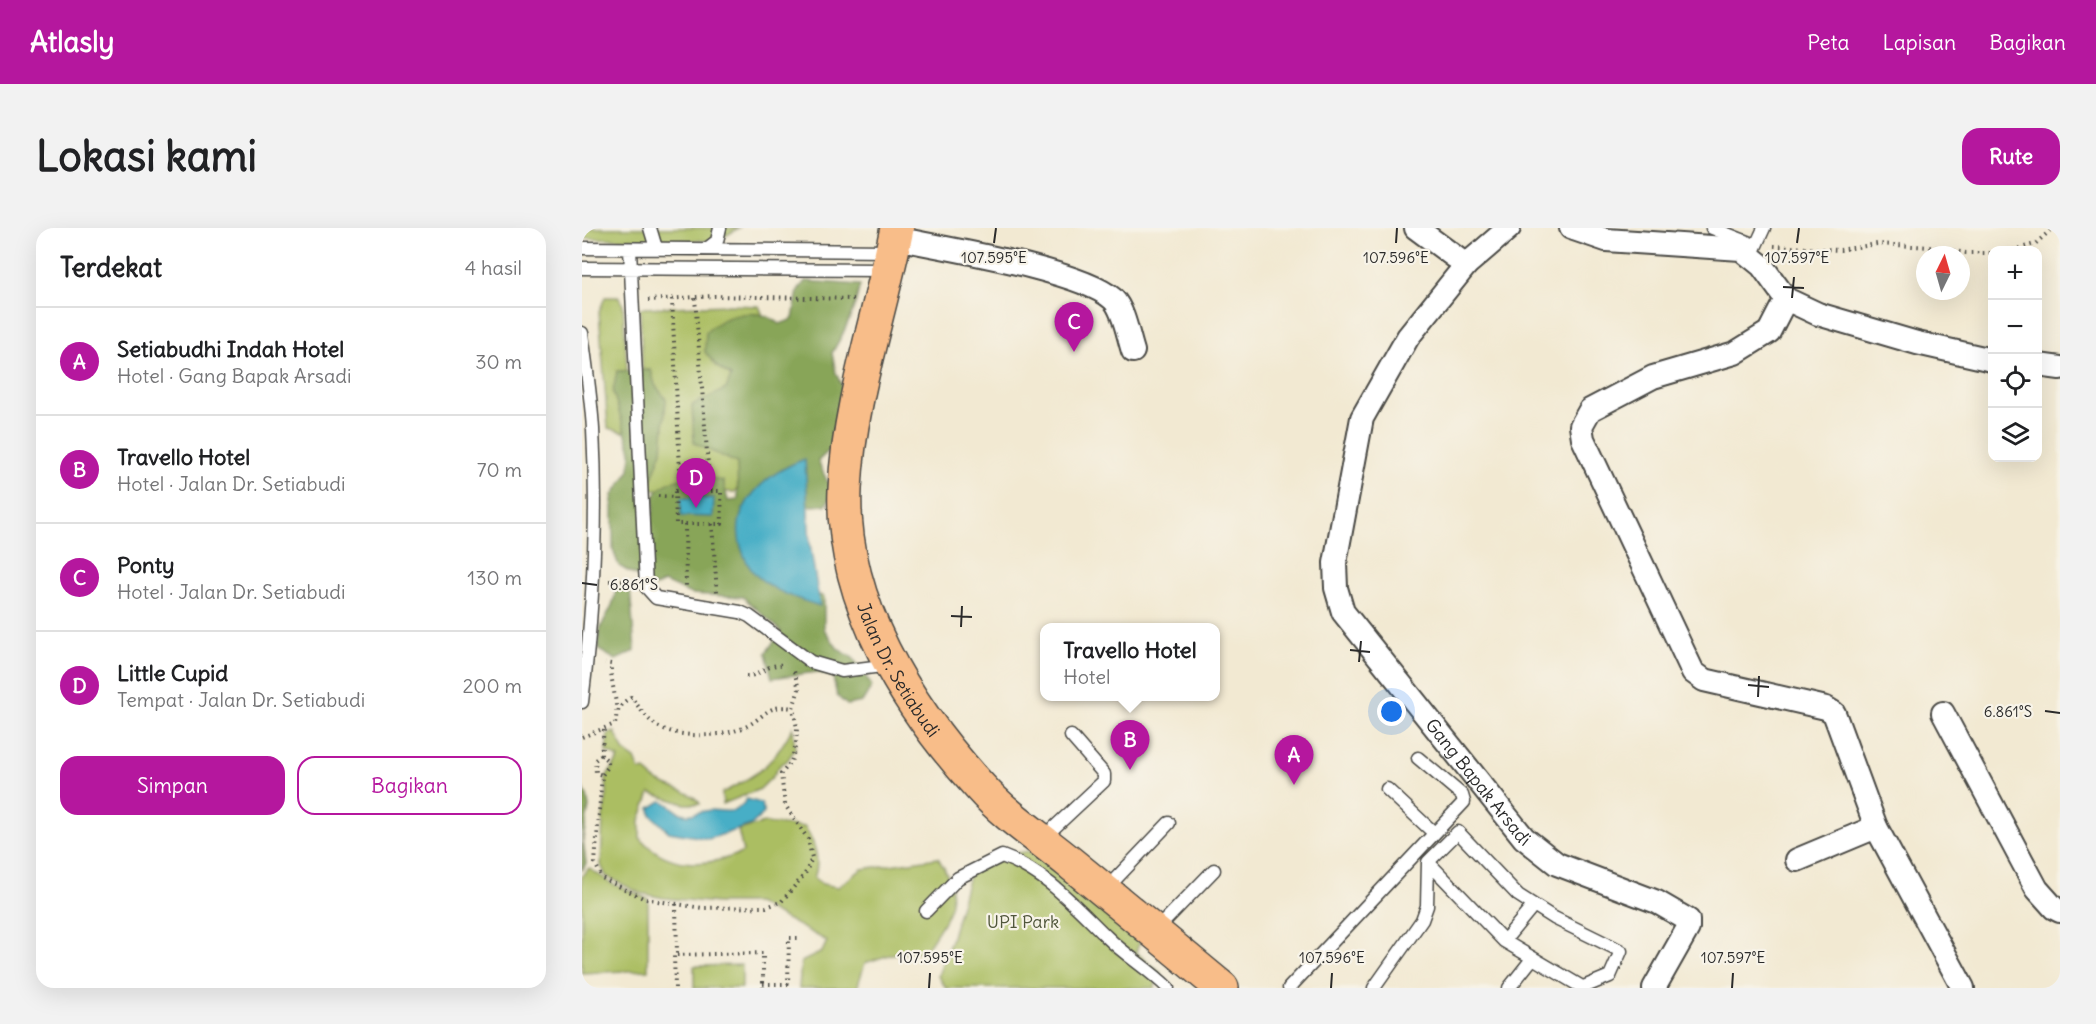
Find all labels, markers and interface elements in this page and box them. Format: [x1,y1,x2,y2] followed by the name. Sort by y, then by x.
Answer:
[30,24,114,60] text: Atlasly
[1807,29,1850,56] text: Peta
[1883,29,1956,56] text: Lapisan
[1989,29,2066,56] text: Bagikan
[1962,128,2060,185] button: Rute
[36,130,257,182] text: Lokasi kami
[1916,246,1970,300] north arrow
[1988,246,2042,462] map controls
[1988,246,2042,300] button: +
[961,248,1027,267] text: 107.595°E
[1363,248,1429,267] text: 107.596°E
[1765,248,1829,267] text: 107.597°E
[60,251,162,284] text: Terdekat
[465,255,522,280] text: 4 hasil
[1988,300,2042,354] button: −
[1054,302,1094,352] pin: C
[117,335,344,363] text: Setiabudhi Indah Hotel
[73,349,86,374] text: A
[475,349,522,374] text: 30 m
[1988,354,2042,408] button: locate
[117,363,352,388] text: Hotel · Gang Bapak Arsadi
[1988,408,2042,462] button: layers
[117,443,250,471] text: Travello Hotel
[73,457,86,482] text: B
[477,457,522,482] text: 70 m
[676,458,716,508] pin: D
[117,471,346,496] text: Hotel · Jalan Dr. Setiabudi
[117,551,175,579] text: Ponty
[73,565,86,590] text: C
[467,565,522,590] text: 130 m
[610,575,658,594] text: 6.861°S
[117,579,346,604] text: Hotel · Jalan Dr. Setiabudi
[852,599,945,741] street label: Jalan Dr. Setiabudi
[1040,623,1220,701] popup
[1063,636,1197,664] text: Travello Hotel
[117,659,228,687] text: Little Cupid
[1063,664,1111,689] text: Hotel
[72,673,87,698] text: D
[462,673,522,698] text: 200 m
[117,687,365,712] text: Tempat · Jalan Dr. Setiabudi
[1377,697,1406,726] your location
[1984,702,2032,721] text: 6.861°S
[1421,713,1536,851] street label: Gang Bapak Arsadi
[1110,720,1150,770] pin: B
[1274,736,1314,785] pin: A
[60,756,285,815] button: Simpan
[297,756,522,815] button: Bagikan
[987,910,1059,933] park label: UPI Park
[897,948,963,967] text: 107.595°E
[1299,948,1365,967] text: 107.596°E
[1701,948,1765,967] text: 107.597°E

